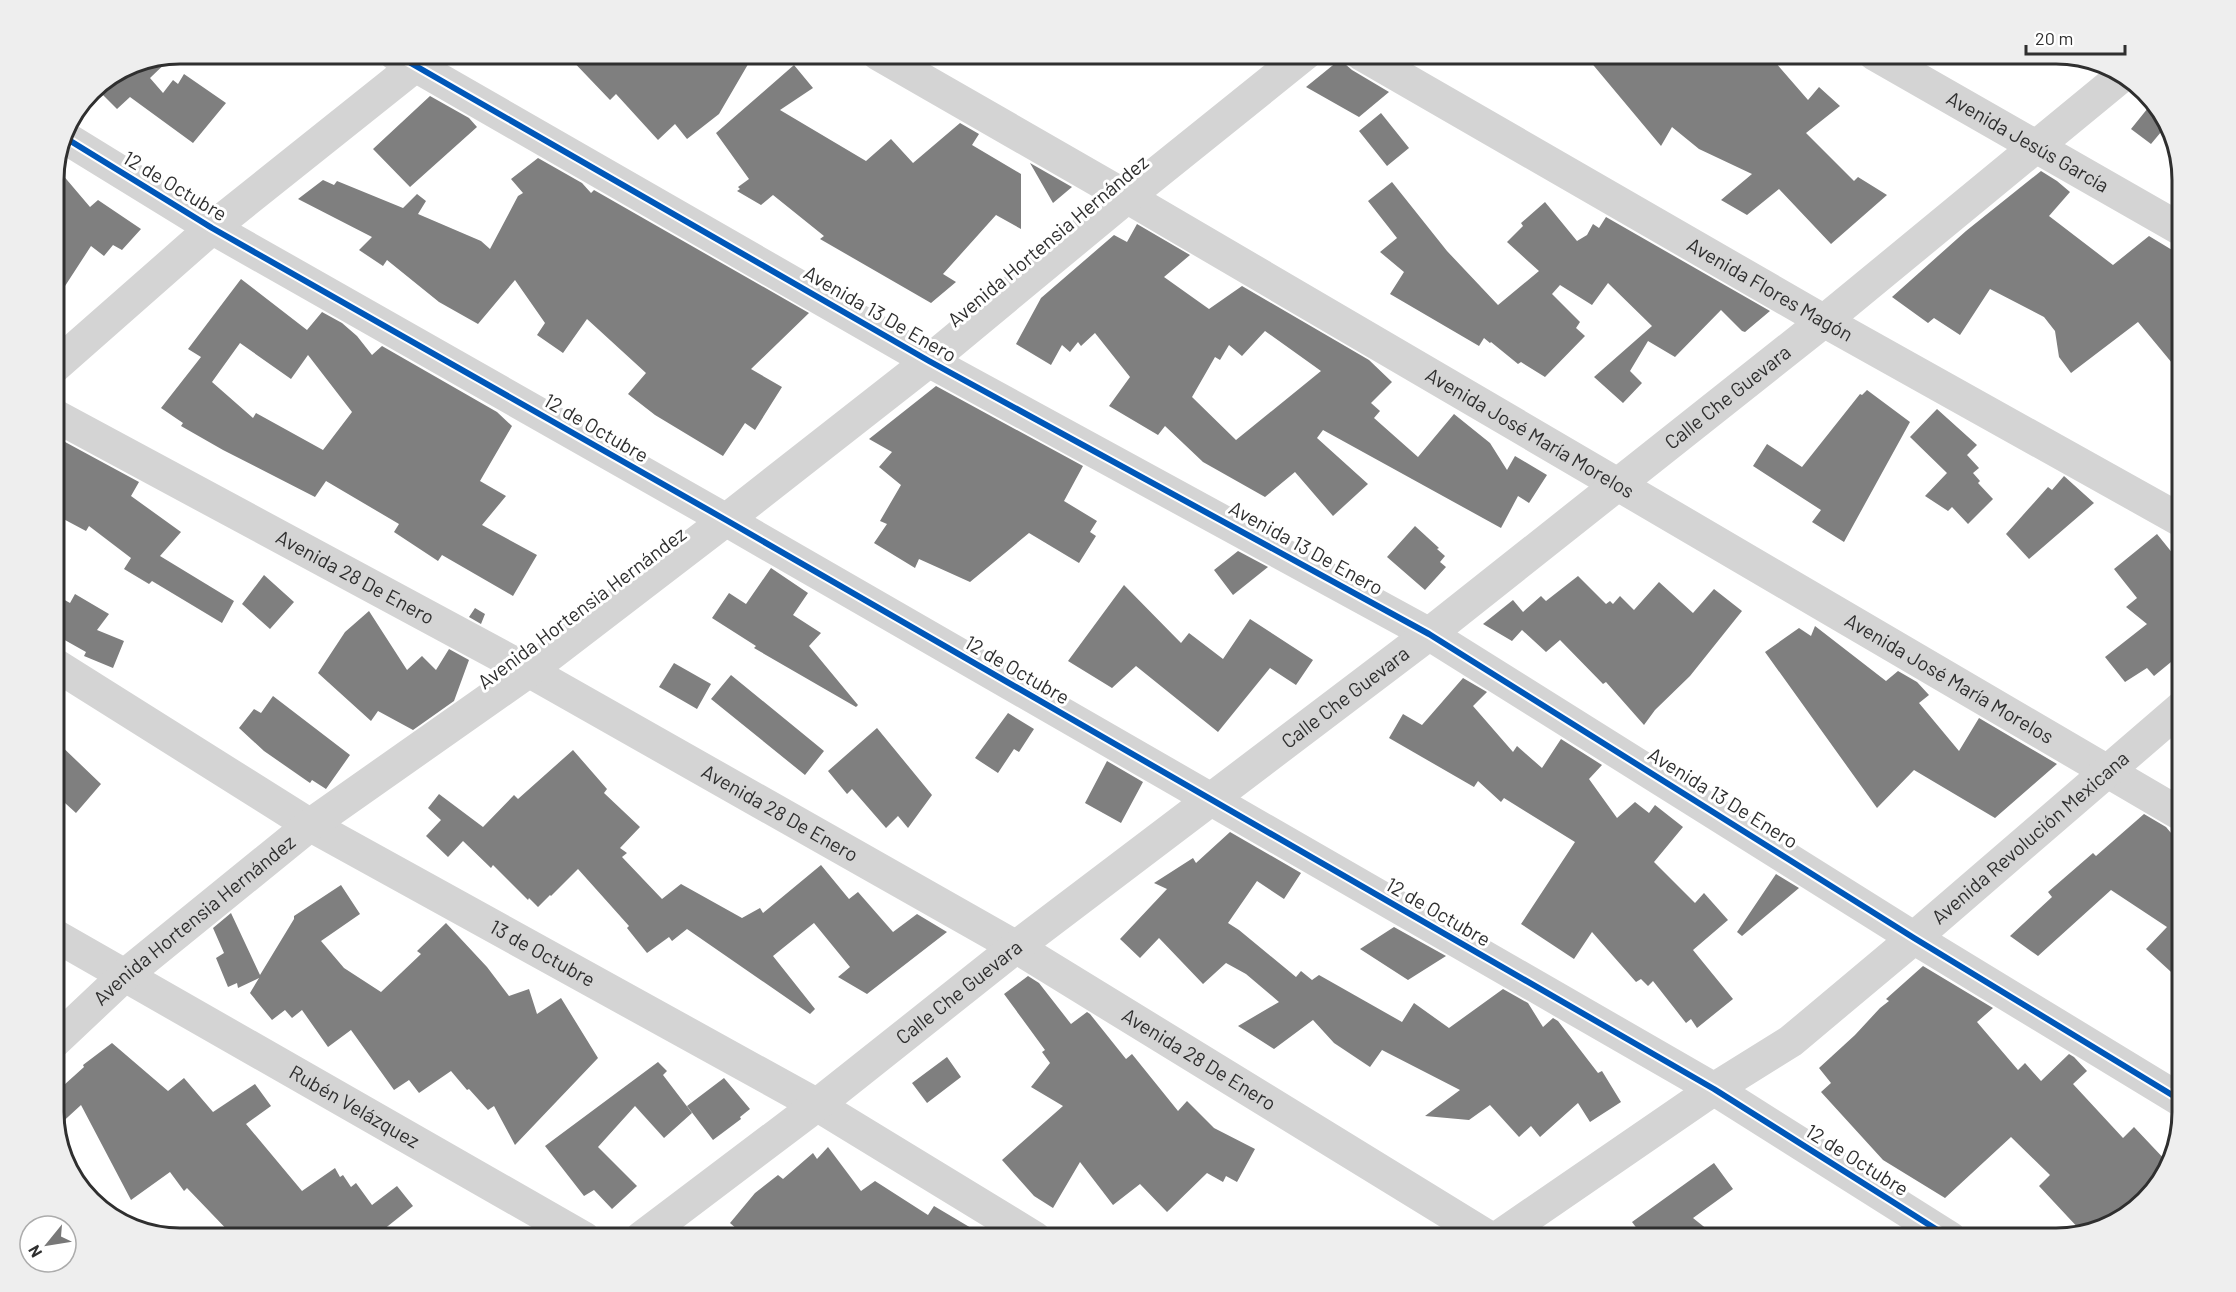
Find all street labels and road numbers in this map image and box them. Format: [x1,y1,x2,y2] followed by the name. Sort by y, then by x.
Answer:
[1943,85,2114,197] street label: Avenida Jesús García
[119,145,232,226] street label: 12 de Octubre
[942,149,1153,331] street label: Avenida Hortensia Hernández
[1683,232,1858,346] street label: Avenida Flores Magón
[800,260,961,367] street label: Avenida 13 De Enero
[1659,339,1795,454] street label: Calle Che Guevara
[1422,362,1639,503] street label: Avenida José María Morelos
[540,388,653,467] street label: 12 de Octubre
[1225,495,1388,599] street label: Avenida 13 De Enero
[473,521,690,693] street label: Avenida Hortensia Hernández
[272,524,439,629] street label: Avenida 28 De Enero
[1841,607,2058,748] street label: Avenida José María Morelos
[961,630,1074,709] street label: 12 de Octubre
[1276,640,1413,753] street label: Calle Che Guevara
[1644,741,1803,853] street label: Avenida 13 De Enero
[1926,745,2133,928] street label: Avenida Revolución Mexicana
[698,758,863,866] street label: Avenida 28 De Enero
[88,829,300,1010] street label: Avenida Hortensia Hernández
[1382,872,1495,951] street label: 12 de Octubre
[486,914,600,991] street label: 13 de Octubre
[891,934,1026,1049] street label: Calle Che Guevara
[1118,1002,1281,1115] street label: Avenida 28 De Enero
[286,1059,424,1152] street label: Rubén Velázquez
[1802,1118,1913,1200] street label: 12 de Octubre

